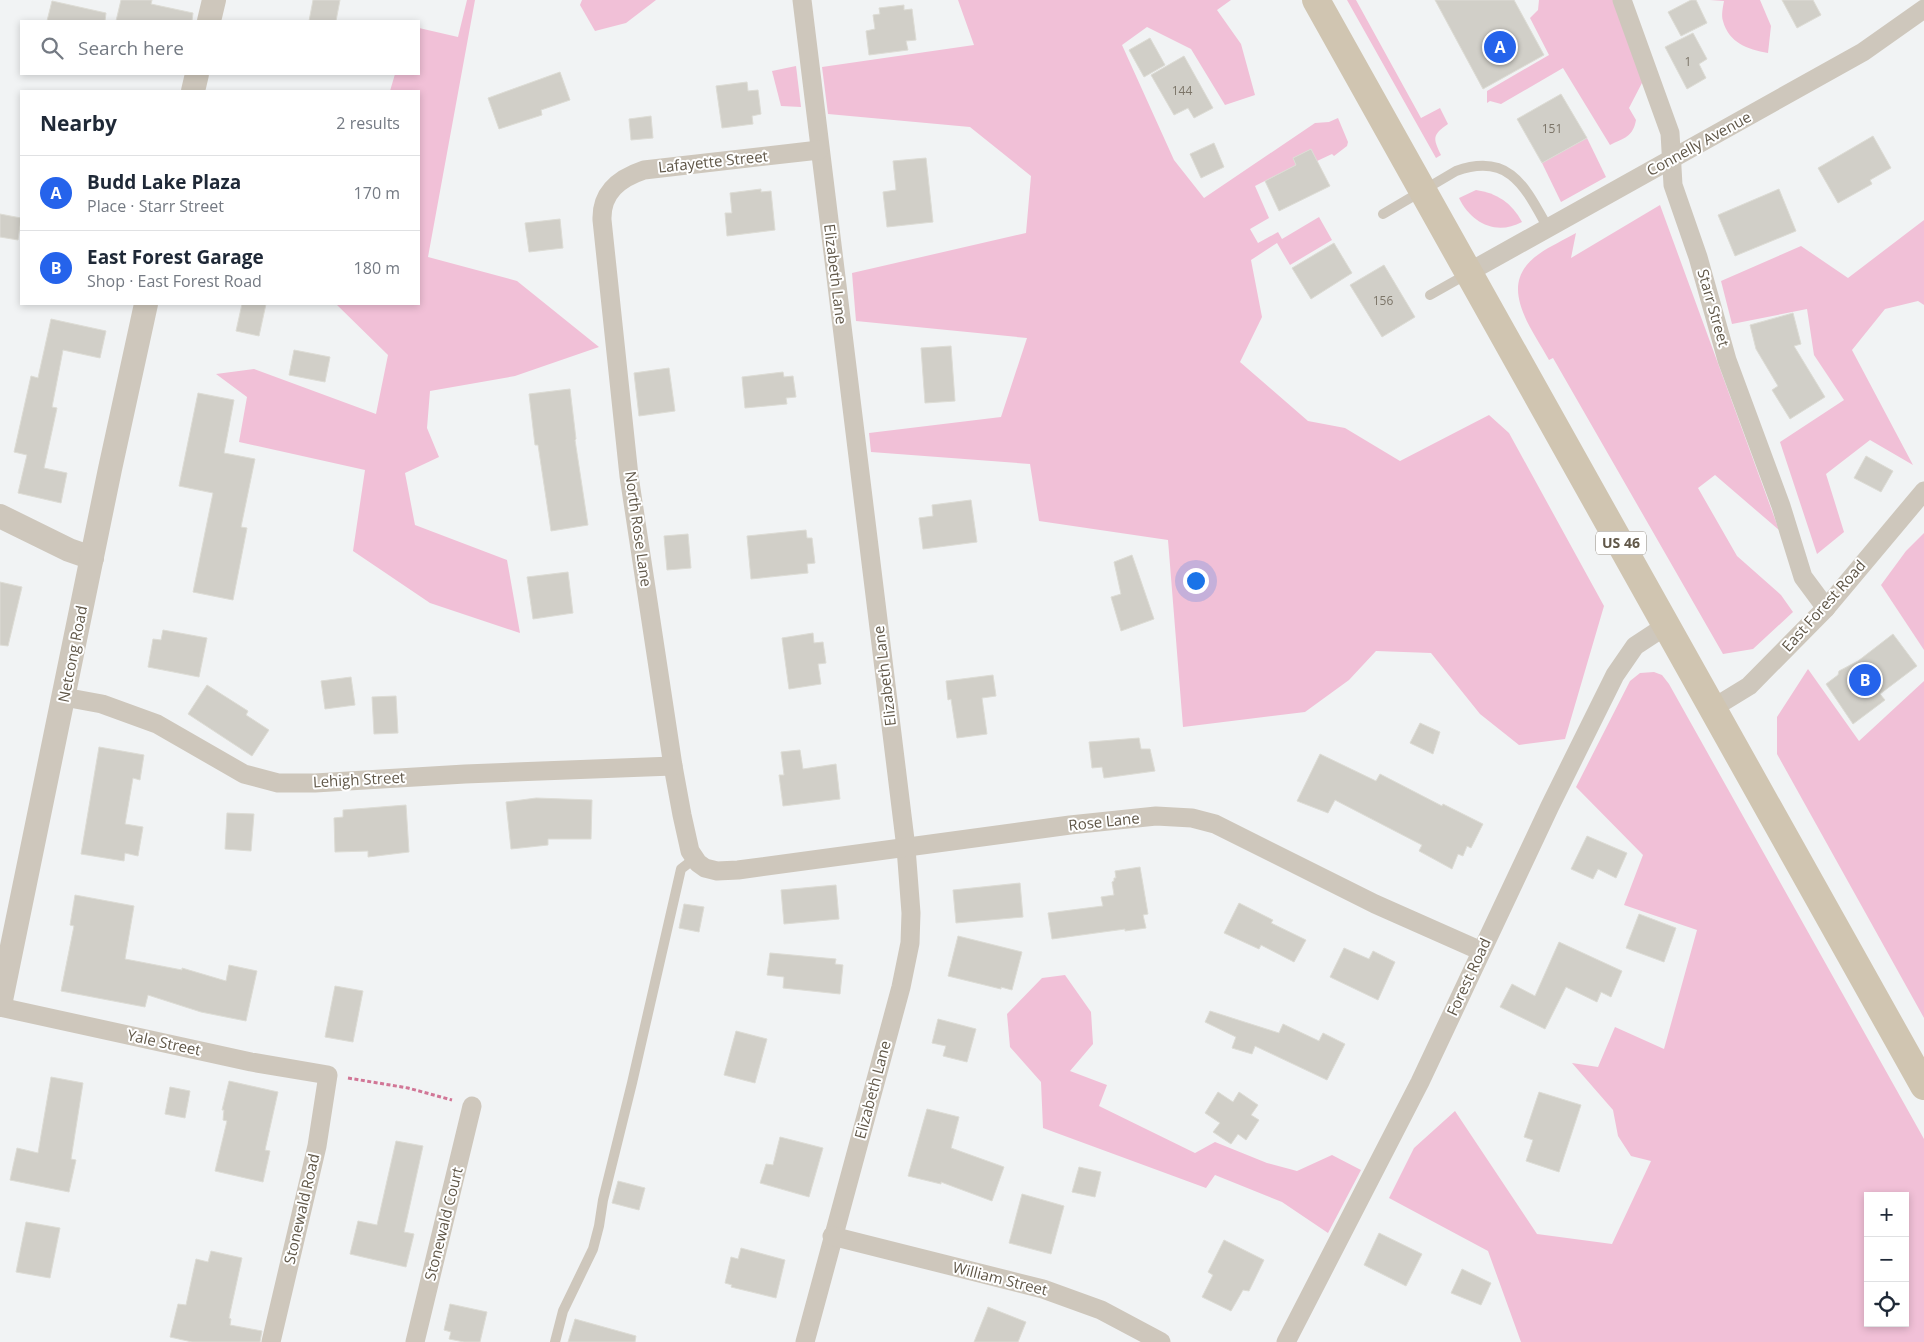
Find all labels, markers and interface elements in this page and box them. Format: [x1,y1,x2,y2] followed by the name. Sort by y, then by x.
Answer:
[20,20,420,75] search box
[1484,28,1516,66] pin: A
[38,34,66,62] icon: search
[78,35,184,61] text: Search here
[1685,53,1691,70] house number: 1
[1172,82,1192,99] house number: 144
[1643,106,1754,180] street label: Connelly Avenue
[40,109,117,137] text: Nearby
[336,112,400,134] text: 2 results
[1542,120,1562,137] house number: 151
[657,145,769,177] street label: Lafayette Street
[87,169,241,195] text: Budd Lake Plaza
[50,182,62,204] text: A
[354,182,400,204] text: 170 m
[87,195,224,217] text: Place · Starr Street
[820,222,852,325] street label: Elizabeth Lane
[87,244,264,270] text: East Forest Garage
[51,257,61,279] text: B
[354,257,400,279] text: 180 m
[1693,267,1735,349] street label: Starr Street
[87,270,262,292] text: Shop · East Forest Road
[1373,292,1393,309] house number: 156
[621,470,657,588] street label: North Rose Lane
[1596,532,1646,554] road number: US 46
[1777,555,1870,655] street label: East Forest Road
[1183,568,1209,594] your location
[53,604,91,704] street label: Netcong Road
[868,625,900,728] street label: Elizabeth Lane
[1849,661,1881,699] pin: B
[312,767,406,791] street label: Lehigh Street
[1067,807,1141,835] street label: Rose Lane
[1441,935,1495,1019] street label: Forest Road
[126,1024,203,1060] street label: Yale Street
[849,1038,895,1141] street label: Elizabeth Lane
[279,1152,323,1266] street label: Stonewald Road
[419,1165,467,1283] street label: Stonewald Court
[1864,1192,1909,1327] map controls
[1864,1192,1909,1237] button: +
[1864,1237,1909,1282] button: −
[951,1257,1050,1299] street label: William Street
[1864,1282,1909,1327] button: locate

